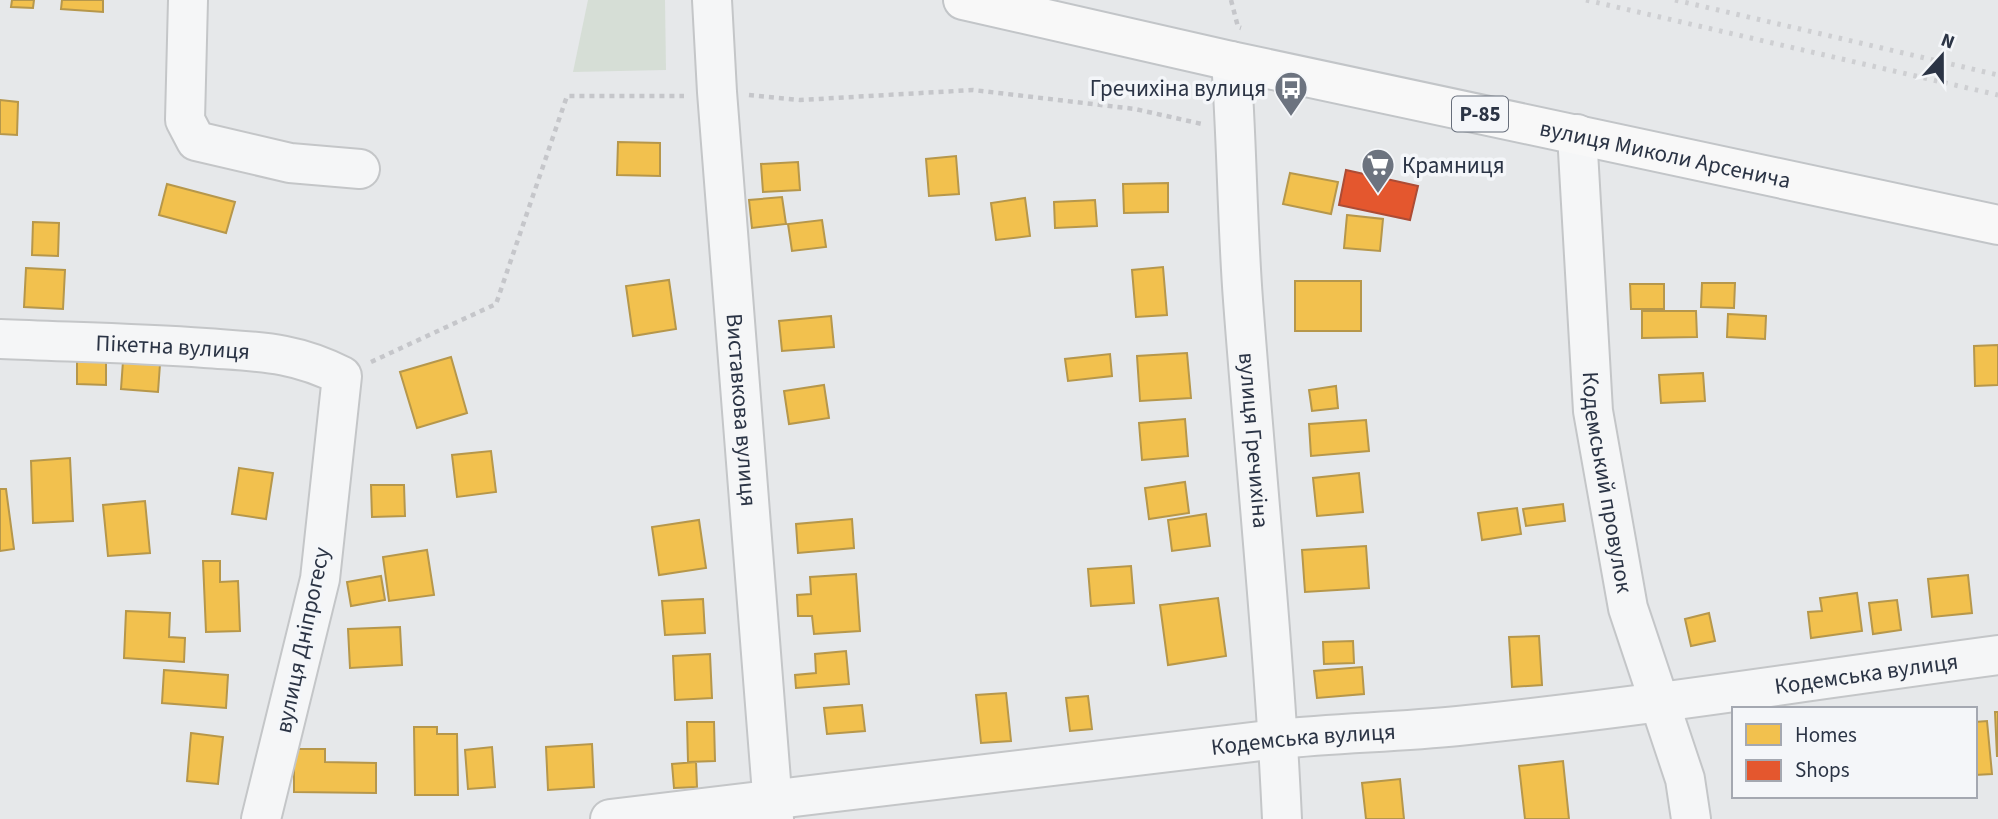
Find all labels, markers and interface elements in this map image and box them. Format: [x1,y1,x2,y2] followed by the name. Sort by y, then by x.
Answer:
[1907,21,1977,91] north arrow
[1937,27,1958,56] text: N
[1272,69,1310,118] bus stop icon: Гречихіна вулиця
[1090,72,1266,105] place label: Гречихіна вулиця
[1452,96,1508,132] road number: Р-85
[1537,111,1794,197] street label: вулиця Миколи Арсенича
[1359,146,1397,195] supermarket icon: Крамниця
[1402,149,1505,182] place label: Крамниця
[717,312,765,508] street label: Виставкова вулиця
[95,326,251,368] street label: Пікетна вулиця
[1230,351,1278,529] street label: вулиця Гречихіна
[1574,371,1641,596] street label: Кодемський провулок
[267,544,338,736] street label: вулиця Дніпрогесу
[1772,645,1960,703] street label: Кодемська вулиця
[1732,707,1977,798] legend
[1209,715,1397,764] street label: Кодемська вулиця
[1795,720,1857,750] text: Homes
[1795,755,1850,785] text: Shops

